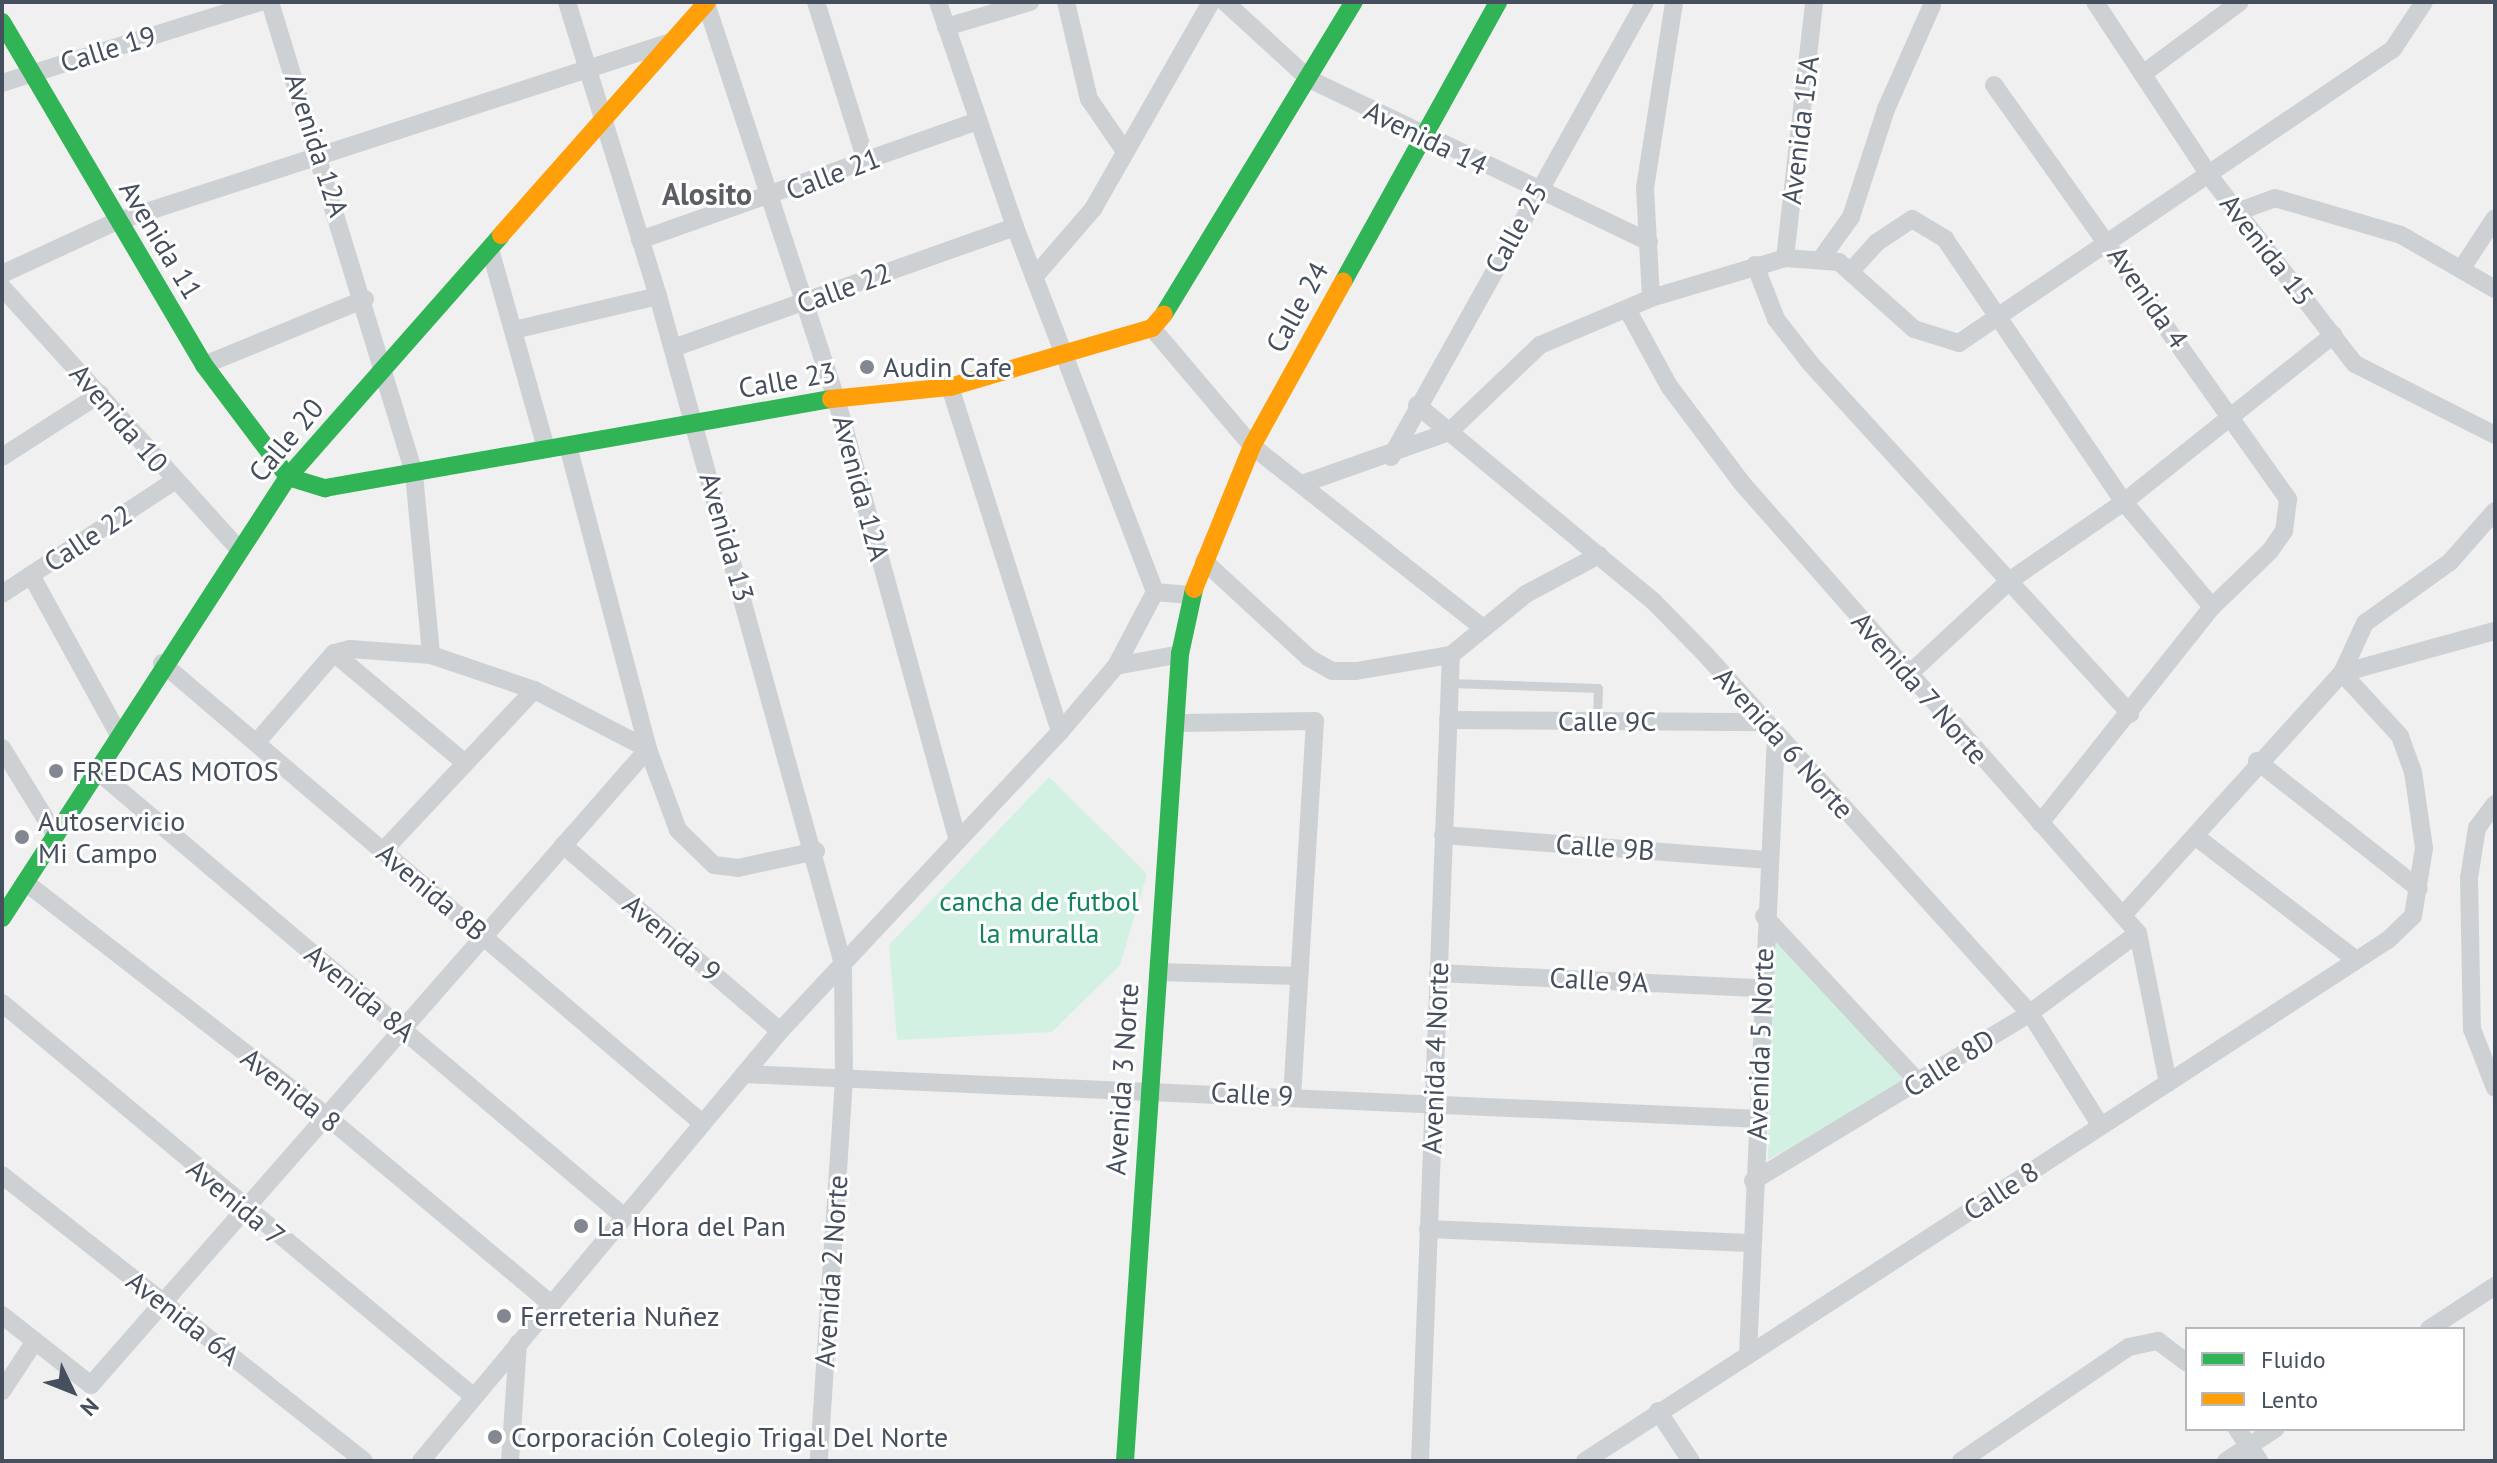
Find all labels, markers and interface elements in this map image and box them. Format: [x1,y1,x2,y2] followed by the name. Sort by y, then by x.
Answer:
[56,19,160,79] street label: Calle 19
[1774,54,1826,206] street label: Avenida 15A
[278,69,356,221] street label: Avenida 12A
[1359,94,1493,182] street label: Avenida 14
[781,141,885,207] street label: Calle 21
[112,175,210,305] street label: Avenida 11
[662,176,752,212] district label: Alosito
[1478,177,1554,279] street label: Calle 25
[2213,187,2321,313] street label: Avenida 15
[2101,239,2195,355] street label: Avenida 4
[792,255,896,321] street label: Calle 22
[1259,256,1335,358] street label: Calle 24
[883,350,1012,384] place label: Audin Cafe
[736,355,838,405] street label: Calle 23
[63,357,175,479] street label: Avenida 10
[858,358,876,376] marker: Audin Cafe
[242,392,330,488] street label: Calle 20
[825,412,897,564] street label: Avenida 12A
[693,469,761,605] street label: Avenida 13
[38,497,138,579] street label: Calle 22
[1844,604,1996,772] street label: Avenida 7 Norte
[1707,660,1861,826] street label: Avenida 6 Norte
[1558,704,1656,738] street label: Calle 9C
[72,754,279,788] place label: FREDCAS MOTOS
[47,762,65,780] marker: FREDCAS MOTOS
[38,804,185,870] place label: Autoservicio Mi Campo
[1554,827,1656,867] street label: Calle 9B
[13,828,31,846] marker: Autoservicio Mi Campo
[370,836,494,948] street label: Avenida 8B
[939,884,1139,950] park label: cancha de futbol la muralla
[616,887,728,989] street label: Avenida 9
[298,937,422,1049] street label: Avenida 8A
[1740,947,1780,1141] street label: Avenida 5 Norte
[1415,961,1455,1155] street label: Avenida 4 Norte
[1549,961,1649,999] street label: Calle 9A
[1099,982,1145,1176] street label: Avenida 3 Norte
[1897,1022,2001,1104] street label: Calle 8D
[234,1041,348,1139] street label: Avenida 8
[1210,1075,1294,1113] street label: Calle 9
[180,1151,292,1253] street label: Avenida 7
[1957,1154,2045,1228] street label: Calle 8
[808,1174,854,1368] street label: Avenida 2 Norte
[597,1209,786,1243] place label: La Hora del Pan
[572,1217,590,1235] marker: La Hora del Pan
[120,1264,246,1372] street label: Avenida 6A
[520,1299,719,1333] place label: Ferreteria Nuñez
[495,1307,513,1325] marker: Ferreteria Nuñez
[2185,1327,2465,1431] legend
[2261,1344,2326,1375] text: Fluido
[32,1351,112,1431] north arrow
[2261,1384,2318,1415] text: Lento
[74,1393,105,1422] text: N
[511,1420,949,1454] place label: Corporación Colegio Trigal Del Norte
[486,1428,504,1446] marker: Corporación Colegio Trigal Del Norte

